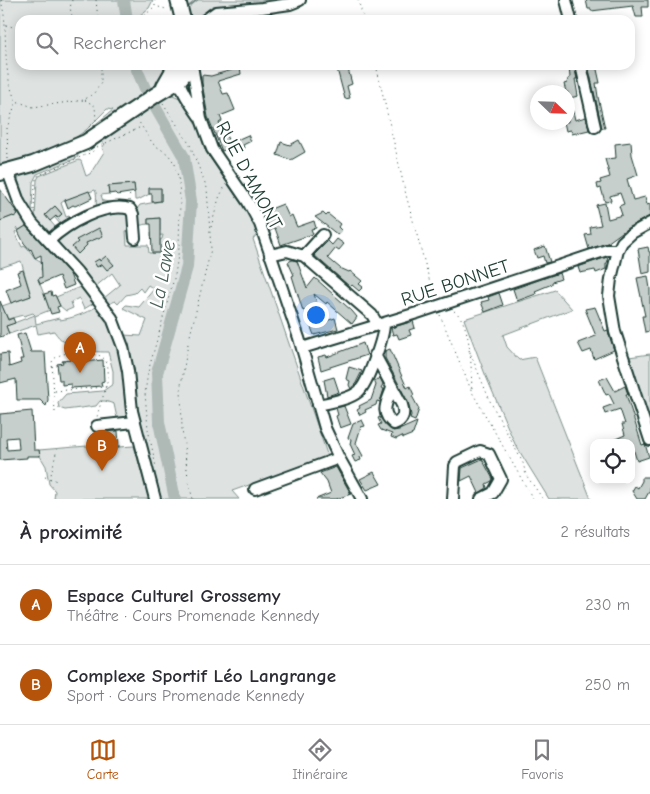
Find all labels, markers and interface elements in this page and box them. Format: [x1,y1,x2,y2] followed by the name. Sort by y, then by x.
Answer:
[15,15,635,70] search box
[33,29,61,57] icon: search
[73,32,166,54] text: Rechercher
[530,85,575,130] north arrow
[211,118,287,233] street label: RUE D'AMONT
[145,238,180,310] water label: La Lawe
[398,255,512,311] street label: RUE BONNET
[303,302,329,328] your location
[64,332,96,373] pin: A
[86,430,118,471] pin: B
[590,439,635,484] map controls
[590,439,635,484] button: locate
[20,520,122,544] text: À proximité
[560,523,630,541] text: 2 résultats
[67,585,280,607] text: Espace Culturel Grossemy
[32,596,40,614] text: A
[585,596,630,614] text: 230 m
[67,607,319,625] text: Théâtre · Cours Promenade Kennedy
[67,665,336,687] text: Complexe Sportif Léo Langrange
[31,676,41,694] text: B
[585,676,630,694] text: 250 m
[67,687,304,705] text: Sport · Cours Promenade Kennedy
[87,736,119,783] tab: Carte
[292,736,348,783] tab: Itinéraire
[521,736,563,783] tab: Favoris

